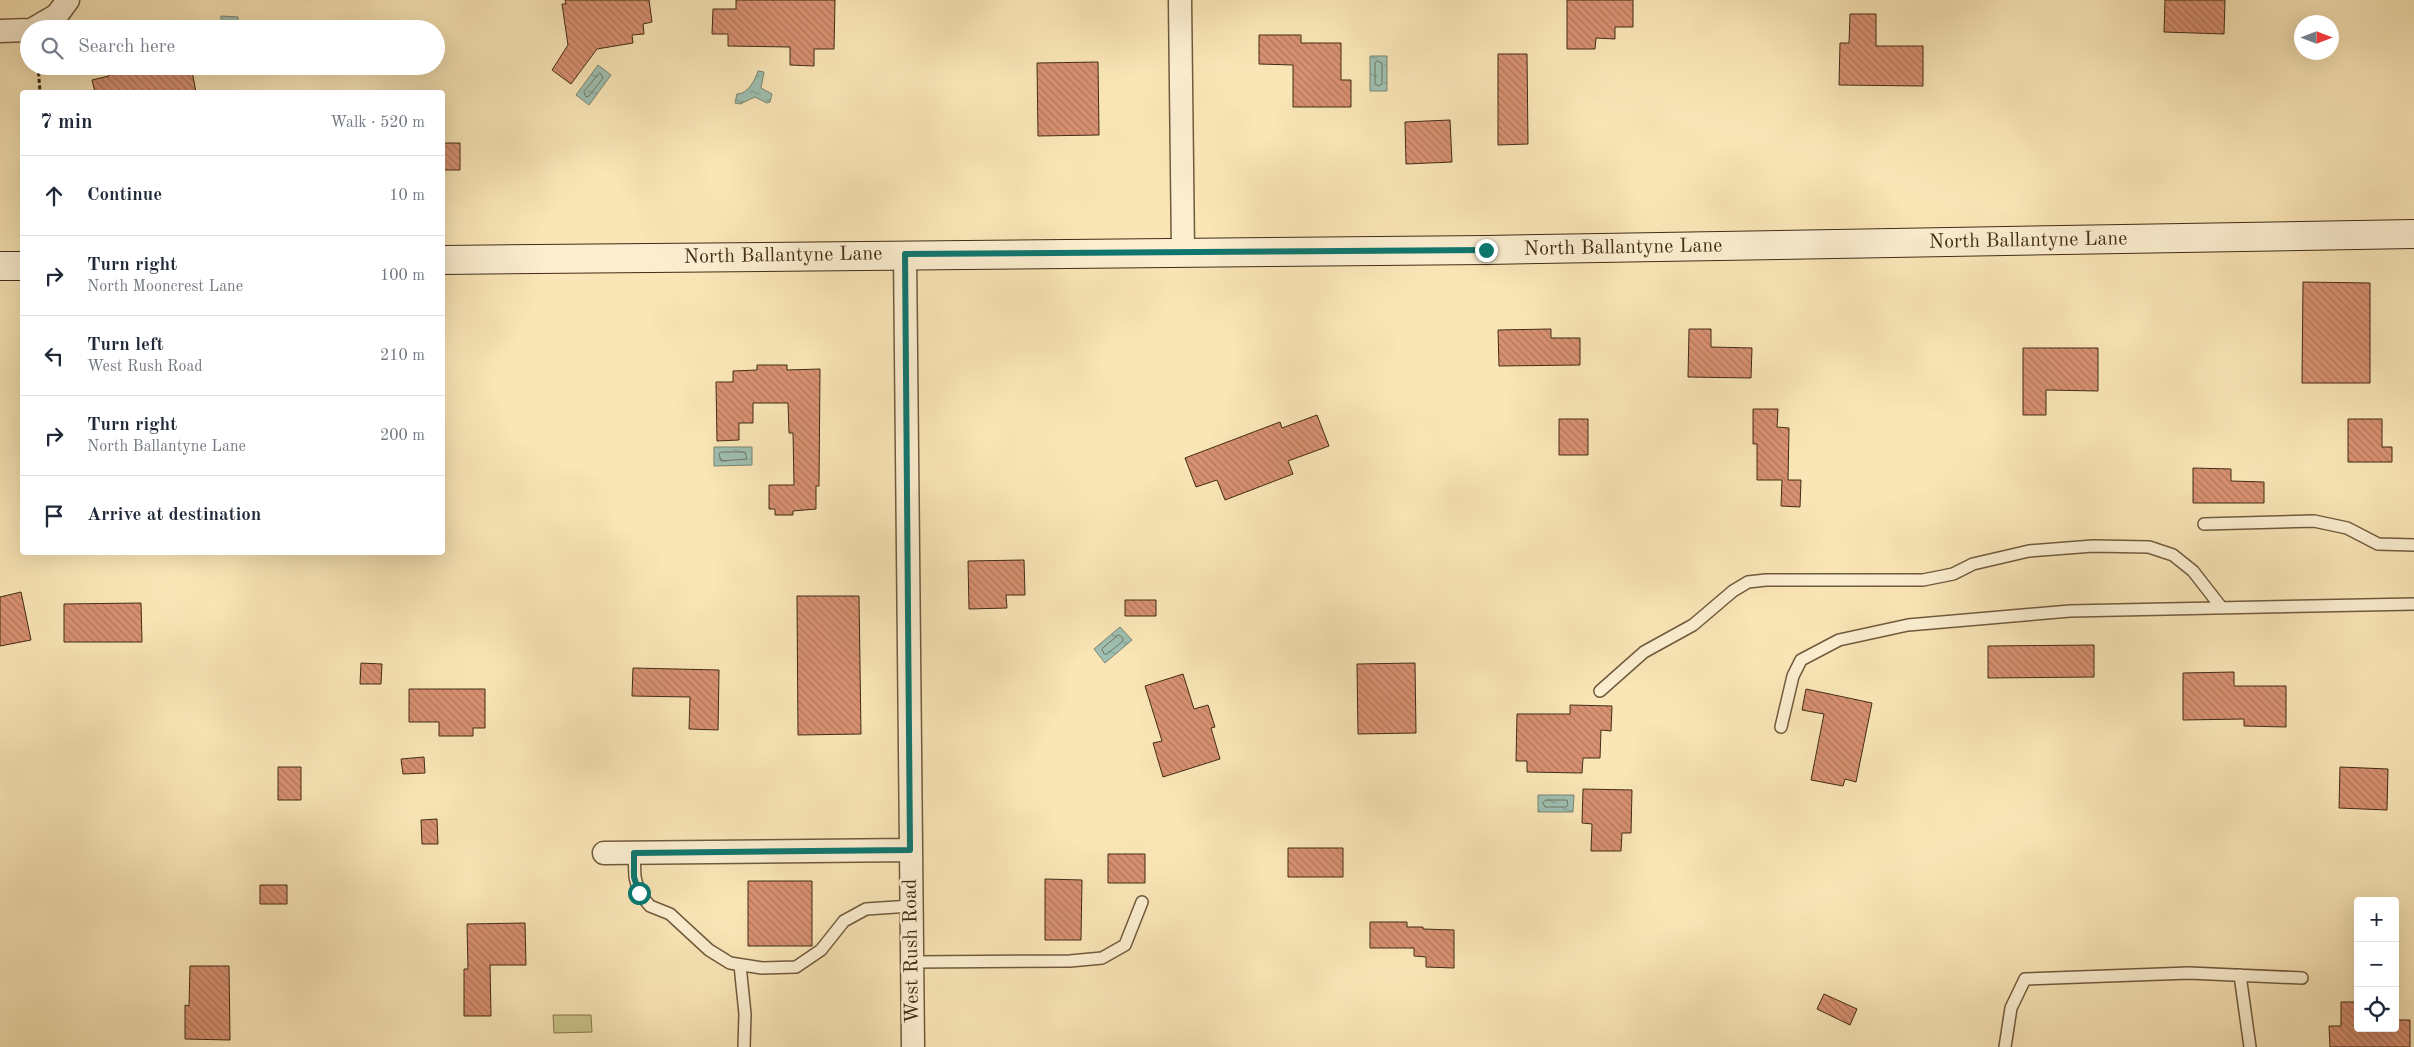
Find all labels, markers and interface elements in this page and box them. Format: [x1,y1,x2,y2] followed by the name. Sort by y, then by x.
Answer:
[2294,15,2339,60] north arrow
[20,20,445,75] search box
[38,34,66,62] icon: search
[78,38,175,57] text: Search here
[40,112,93,133] text: 7 min
[330,115,425,131] text: Walk · 520 m
[40,182,68,210] icon: ahead
[87,186,162,205] text: Continue
[389,188,425,204] text: 10 m
[1929,229,2127,253] street label: North Ballantyne Lane
[1524,236,1722,260] street label: North Ballantyne Lane
[1475,239,1498,262] route end
[684,244,882,268] street label: North Ballantyne Lane
[87,256,177,275] text: Turn right
[40,262,68,290] icon: right
[380,268,425,284] text: 100 m
[87,279,243,295] text: North Mooncrest Lane
[87,336,164,355] text: Turn left
[40,342,68,370] icon: left
[380,348,425,364] text: 210 m
[87,359,203,375] text: West Rush Road
[87,416,177,435] text: Turn right
[40,422,68,450] icon: right
[380,428,425,444] text: 200 m
[87,439,246,455] text: North Ballantyne Lane
[40,502,68,530] icon: arrive
[87,506,261,525] text: Arrive at destination
[901,879,923,1023] street label: West Rush Road
[628,882,651,905] route start
[2354,897,2399,1032] map controls
[2354,897,2399,942] button: +
[2354,942,2399,987] button: −
[2354,987,2399,1032] button: locate

